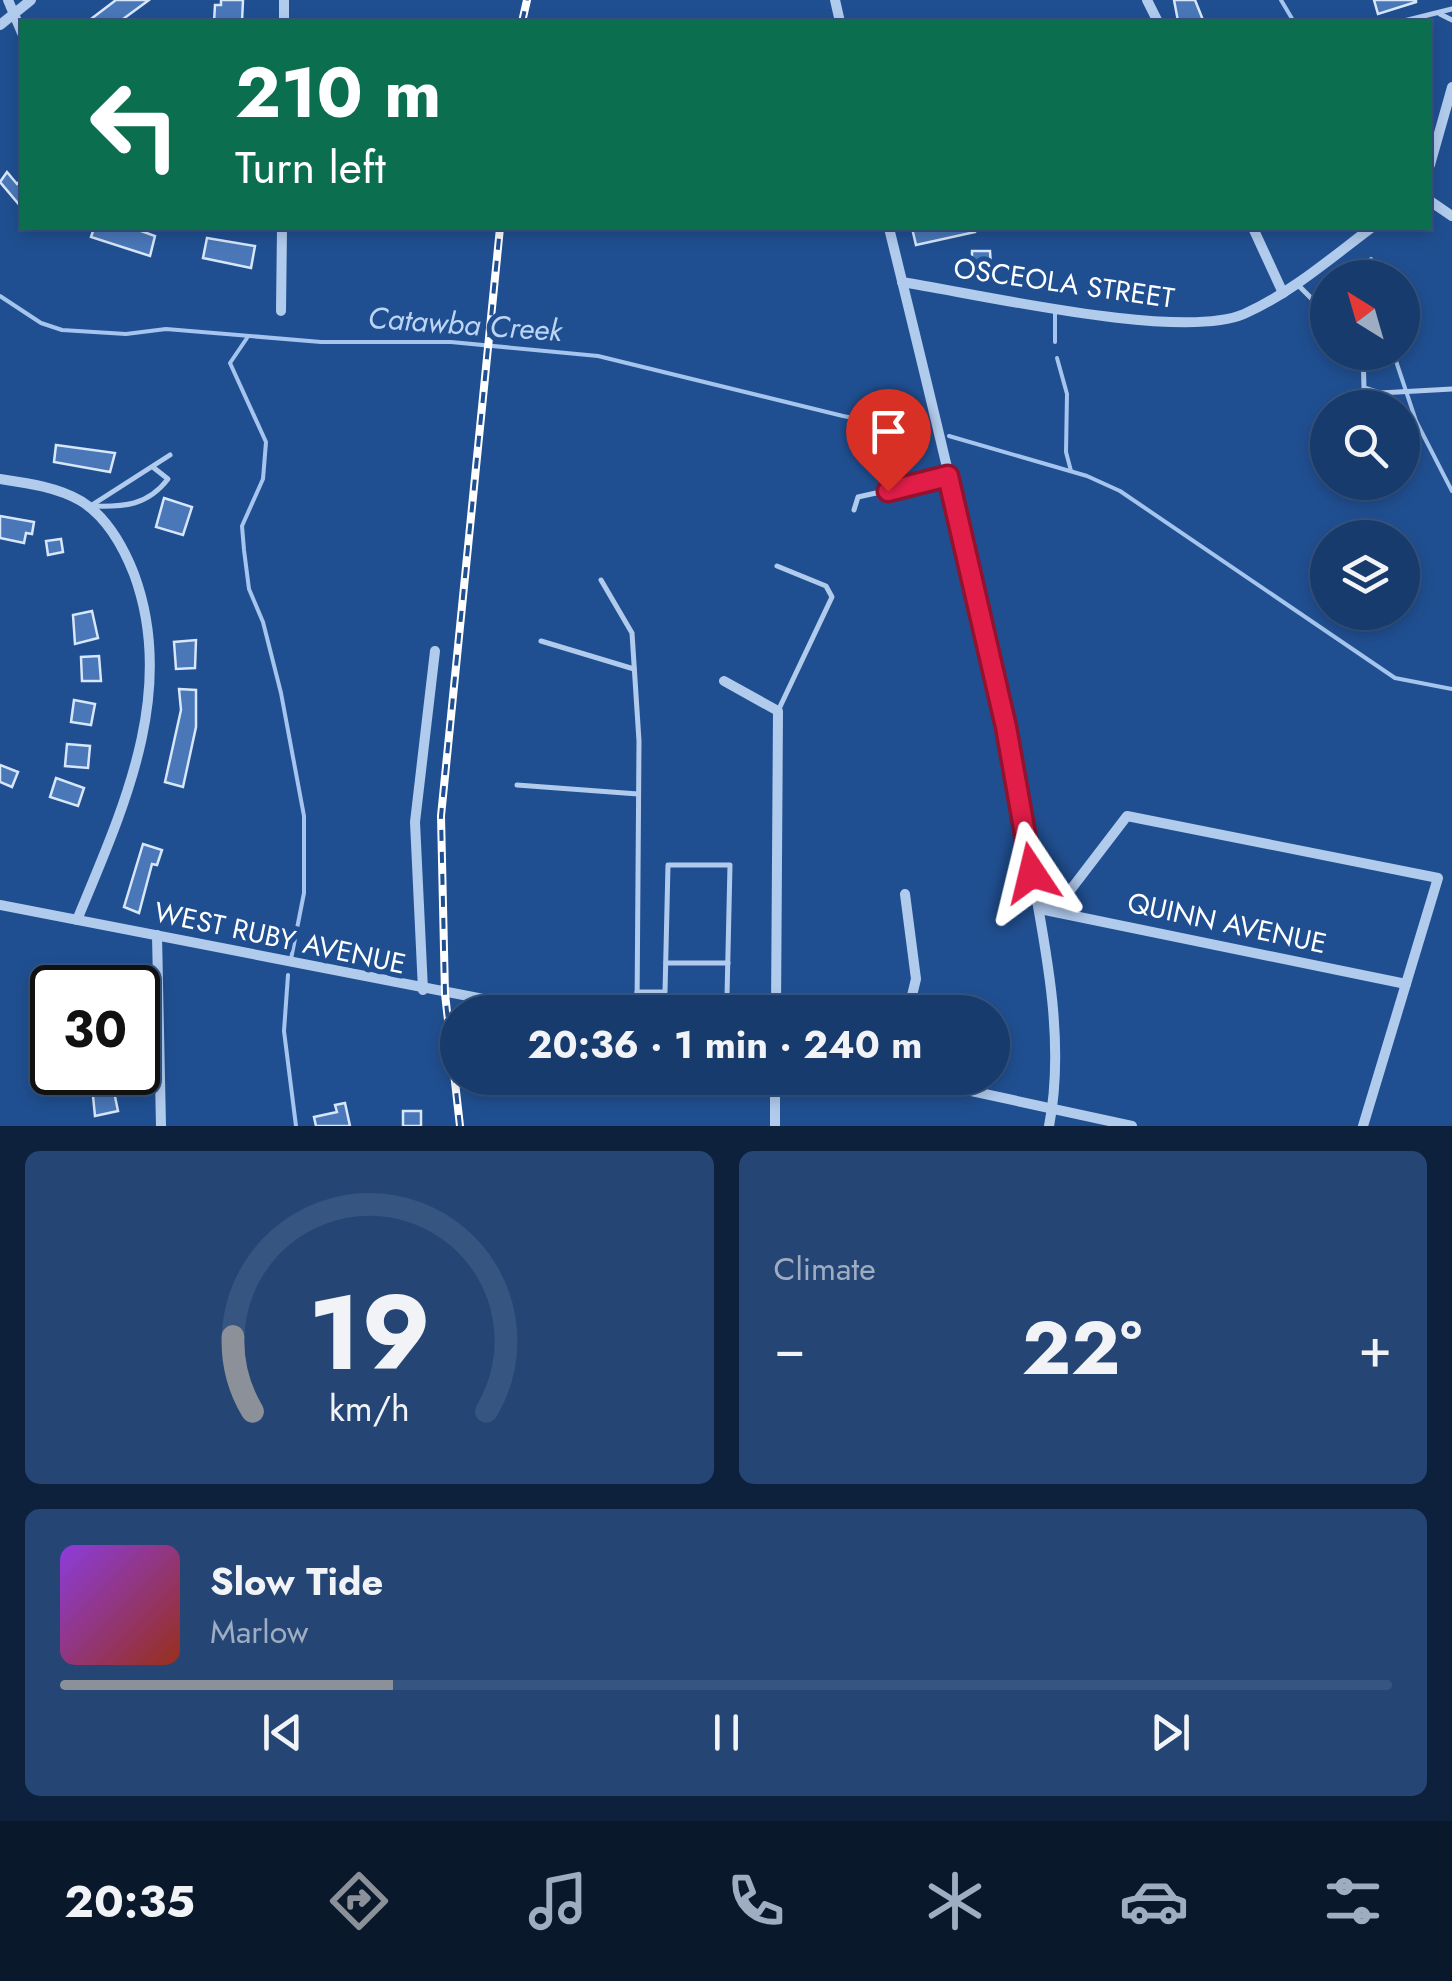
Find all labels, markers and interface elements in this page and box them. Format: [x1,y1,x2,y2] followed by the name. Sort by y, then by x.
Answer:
[235,42,441,143] text: 210 m
[70,60,200,190] icon: left
[235,135,386,200] text: Turn left
[951,247,1177,319] street label: OSCEOLA STREET
[1310,260,1420,370] north arrow
[1310,260,1420,630] map controls
[367,296,565,352] water label: Catawba Creek
[846,389,931,492] pin
[1310,390,1420,500] button: search
[861,404,916,459] icon: arrive
[1310,520,1420,630] button: layers
[980,821,1084,925] position arrow
[1124,882,1330,964] street label: QUINN AVENUE
[150,891,410,985] street label: WEST RUBY AVENUE
[30,965,160,1095] speed limit sign: 30
[528,1017,922,1072] text: 20:36 · 1 min · 240 m
[774,1246,876,1292] text: Climate
[308,1258,431,1408] text: 19
[1022,1294,1142,1402] text: 22°
[774,1308,806,1388] text: −
[1358,1308,1392,1388] text: +
[329,1383,410,1434] text: km/h
[210,1554,383,1609] text: Slow Tide
[210,1609,308,1655] text: Marlow
[255,1705,310,1760] icon: previous
[699,1705,754,1760] icon: pause
[1143,1705,1198,1760] icon: next
[324,1866,394,1936] icon: directions
[523,1866,593,1936] icon: music
[721,1866,791,1936] icon: phone
[920,1866,990,1936] icon: climate
[1119,1866,1189,1936] icon: car
[1318,1866,1388,1936] icon: filters
[64,1869,195,1934] text: 20:35

